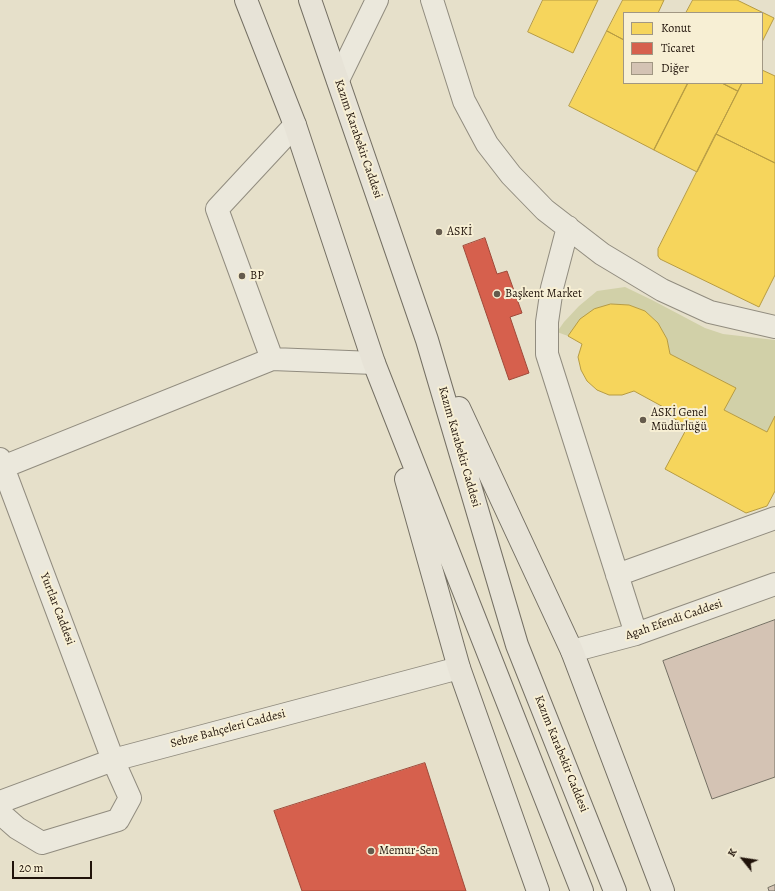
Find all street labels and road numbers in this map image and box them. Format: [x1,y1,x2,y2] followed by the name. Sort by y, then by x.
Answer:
[331,78,385,200] street label: Kazım Karabekir Caddesi
[435,385,483,509] street label: Kazım Karabekir Caddesi
[37,571,77,647] street label: Yurtlar Caddesi
[624,597,724,643] street label: Agah Efendi Caddesi
[531,693,591,815] street label: Kazım Karabekir Caddesi
[169,707,287,751] street label: Sebze Bahçeleri Caddesi

